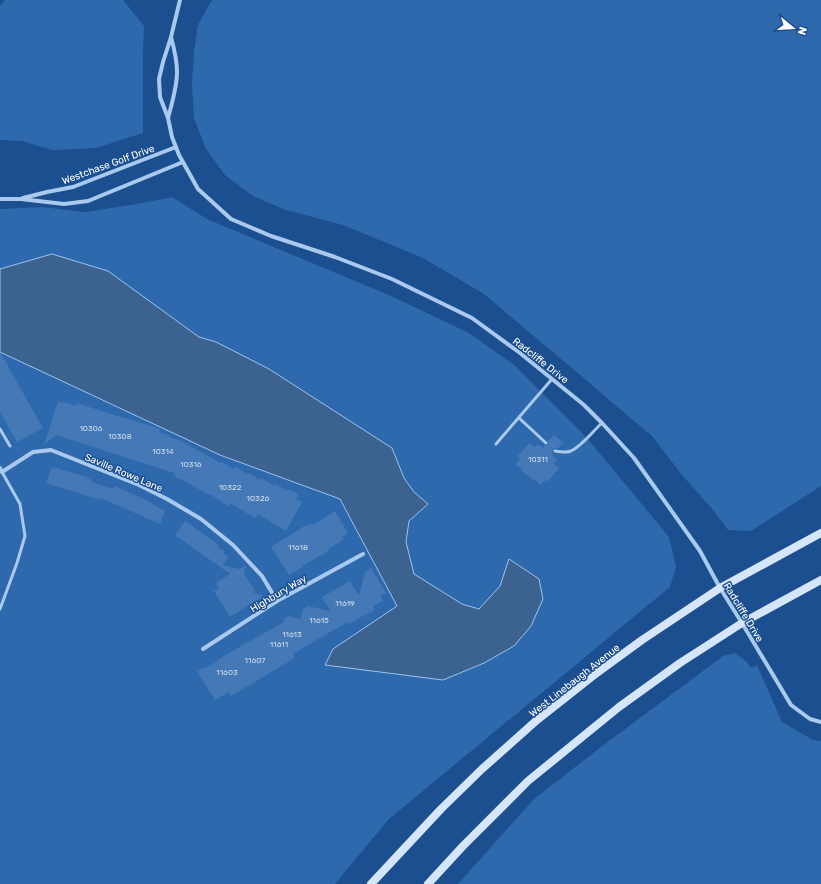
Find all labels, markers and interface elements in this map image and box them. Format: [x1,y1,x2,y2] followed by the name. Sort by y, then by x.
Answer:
[773,8,813,48] north arrow
[795,25,809,37] text: N
[60,142,157,187] street label: Westchase Golf Drive
[510,335,571,386] street label: Radcliffe Drive
[79,424,103,433] house number: 10306
[108,432,132,441] house number: 10308
[152,447,174,456] house number: 10314
[83,451,165,495] street label: Saville Rowe Lane
[528,455,548,464] house number: 10311
[180,460,202,469] house number: 10316
[219,483,242,492] house number: 10322
[247,494,270,503] house number: 10326
[288,543,308,552] house number: 11618
[248,572,309,615] street label: Highbury Way
[721,581,766,645] street label: Radcliffe Drive
[335,599,355,608] house number: 11619
[309,616,329,625] house number: 11615
[282,630,302,639] house number: 11613
[270,640,288,649] house number: 11611
[527,642,622,720] street label: West Linebaugh Avenue
[245,656,265,665] house number: 11607
[216,668,238,677] house number: 11603

